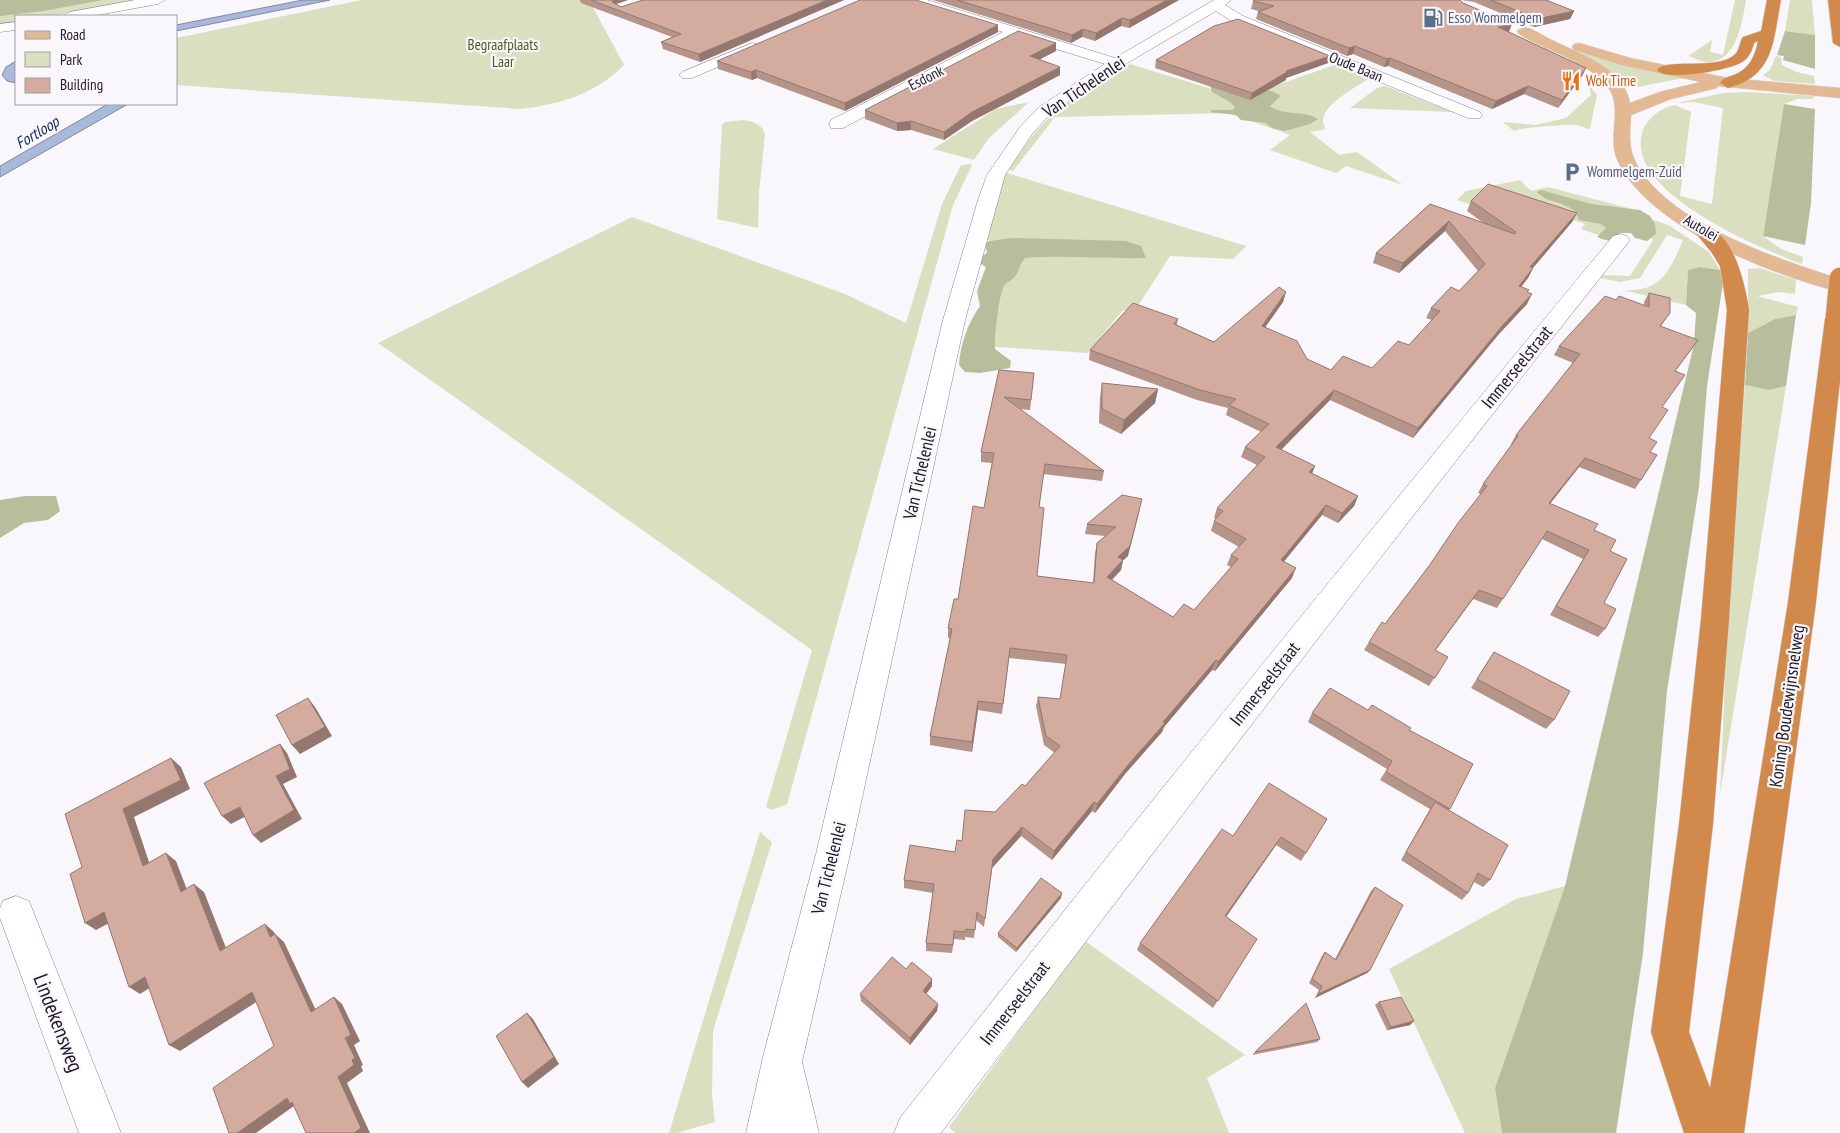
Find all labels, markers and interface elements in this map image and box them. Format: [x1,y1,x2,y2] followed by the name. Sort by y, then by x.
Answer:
[1422,7,1444,29] fuel station icon: Esso Wommelgem
[1448,8,1542,27] place label: Esso Wommelgem
[15,15,178,105] legend
[60,25,86,44] text: Road
[468,35,538,71] park label: Begraafplaats Laar
[1327,47,1386,86] street label: Oude Baan
[60,50,82,69] text: Park
[1037,51,1129,123] street label: Van Tichelenlei
[905,61,947,94] street label: Esdonk
[1560,70,1582,92] restaurant icon: Wok Time
[1586,71,1636,90] place label: Wok Time
[60,75,103,94] text: Building
[12,111,63,153] water label: Fortloop
[1561,161,1583,183] parking icon: Wommelgem-Zuid
[1587,162,1682,181] place label: Wommelgem-Zuid
[1680,210,1722,245] street label: Autolei
[1476,320,1557,413] street label: Immerseelstraat
[897,424,941,523] street label: Van Tichelenlei
[1764,623,1809,789] street label: Koning Boudewijnsnelweg
[1225,637,1305,730] street label: Immerseelstraat
[806,819,851,918] street label: Van Tichelenlei
[975,956,1055,1049] street label: Immerseelstraat
[27,970,90,1076] street label: Lindekensweg

